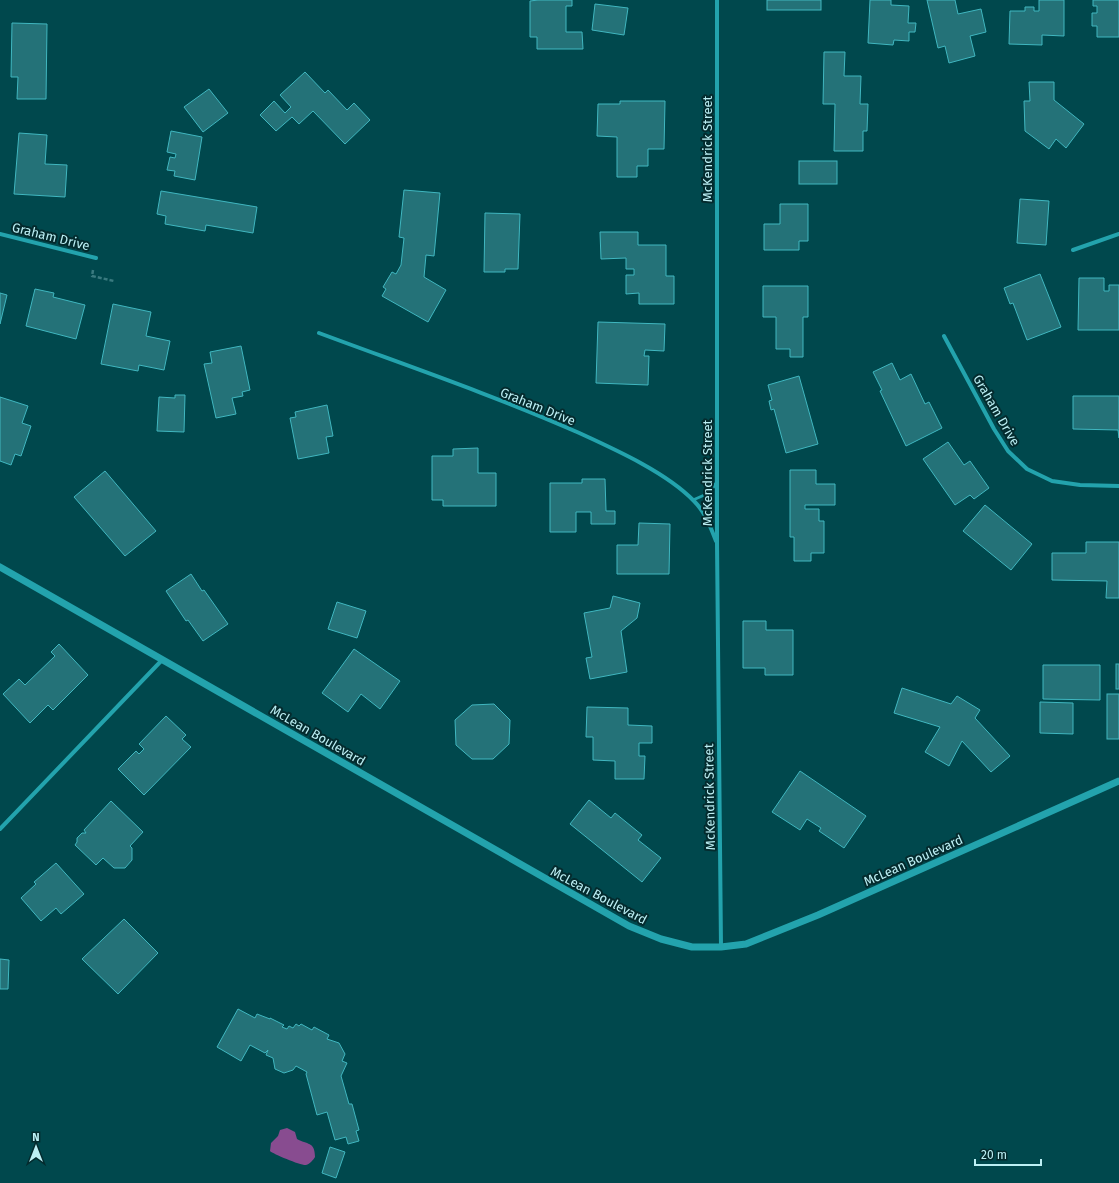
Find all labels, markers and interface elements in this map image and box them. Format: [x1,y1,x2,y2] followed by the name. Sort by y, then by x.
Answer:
[700,95,715,202] street label: McKendrick Street
[10,220,91,253] street label: Graham Drive
[970,372,1023,448] street label: Graham Drive
[498,385,578,428] street label: Graham Drive
[700,419,715,526] street label: McKendrick Street
[268,702,368,769] street label: McLean Boulevard
[701,743,718,850] street label: McKendrick Street
[861,832,965,889] street label: McLean Boulevard
[548,864,650,927] street label: McLean Boulevard
[16,1127,56,1167] north arrow
[32,1131,40,1144] text: N
[975,1141,1041,1167] scale bar
[981,1148,1007,1162] text: 20 m

